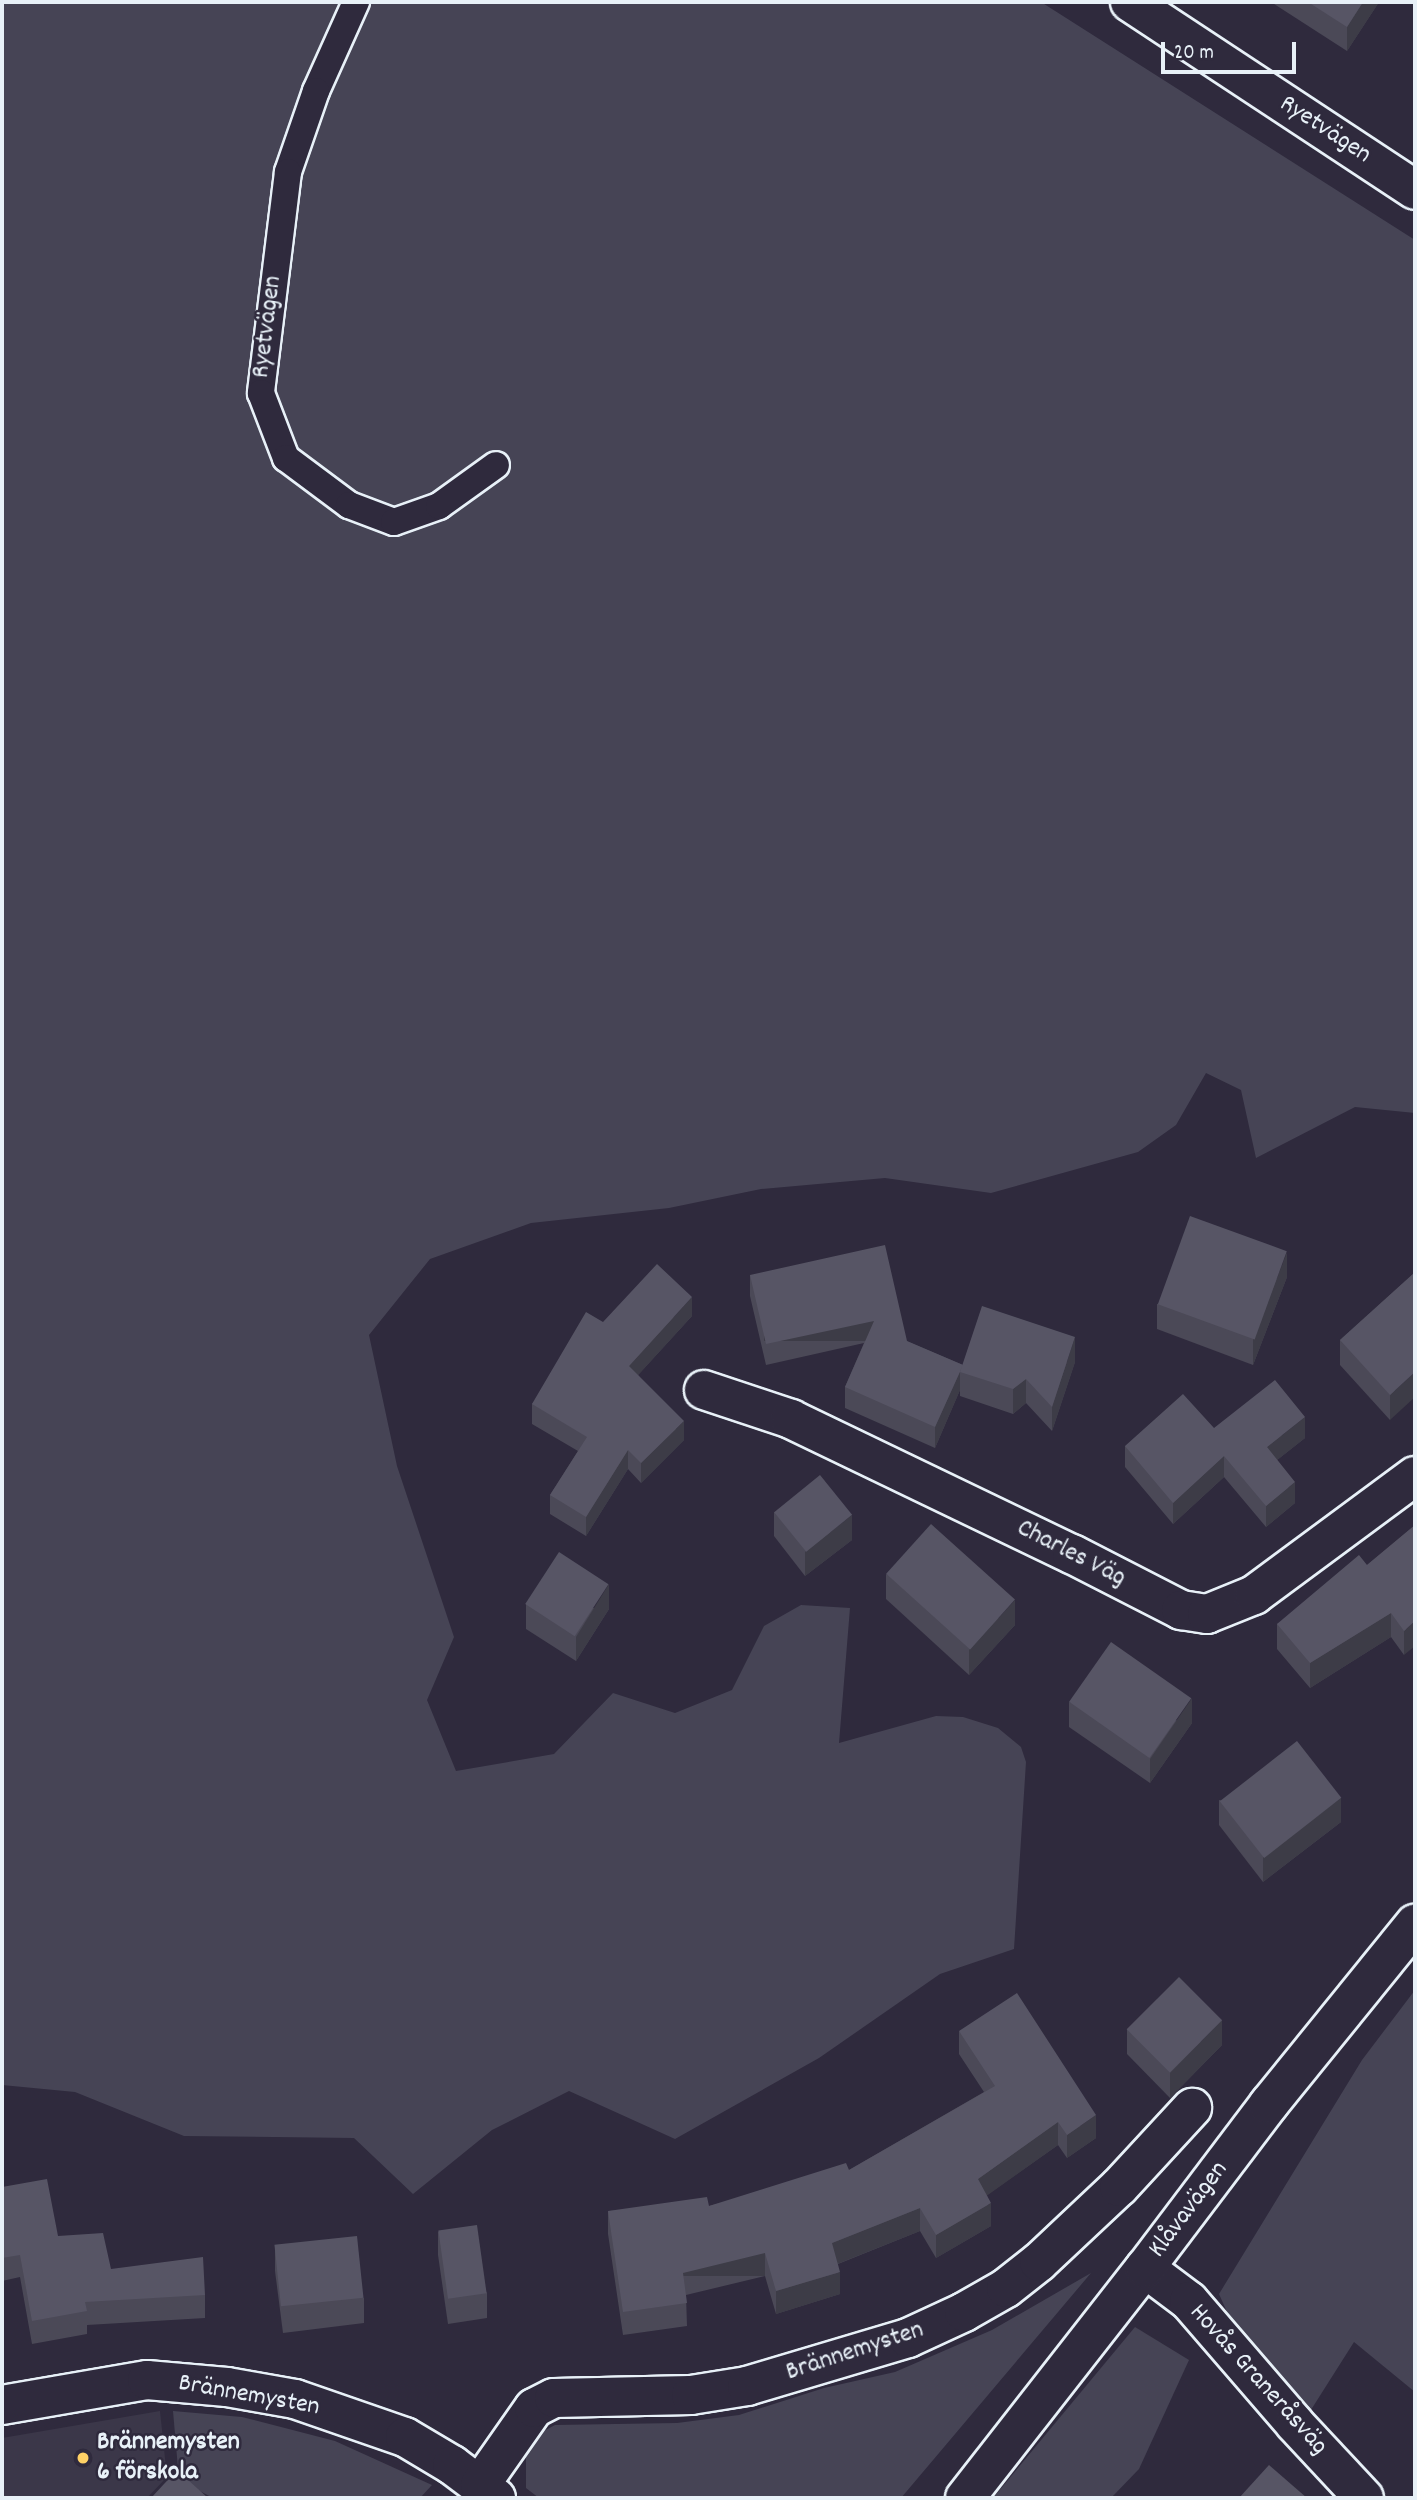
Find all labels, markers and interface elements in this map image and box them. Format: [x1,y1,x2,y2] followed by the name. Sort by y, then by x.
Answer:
[1165,28,1300,72] scale bar
[1174,39,1214,69] text: 20 m
[1273,89,1377,171] street label: Ryetvägen
[246,274,290,380] street label: Ryetvägen
[1011,1513,1131,1595] street label: Charles Väg
[1143,2156,1235,2264] street label: Klåvavägen
[1182,2298,1334,2462] street label: Hovås Graneråsväg
[782,2315,928,2389] street label: Brännemysten
[176,2368,322,2424] street label: Brännemysten
[97,2427,240,2488] place label: Brännemysten 6 förskola
[75,2450,91,2466] marker: Brännemysten 6 förskola

